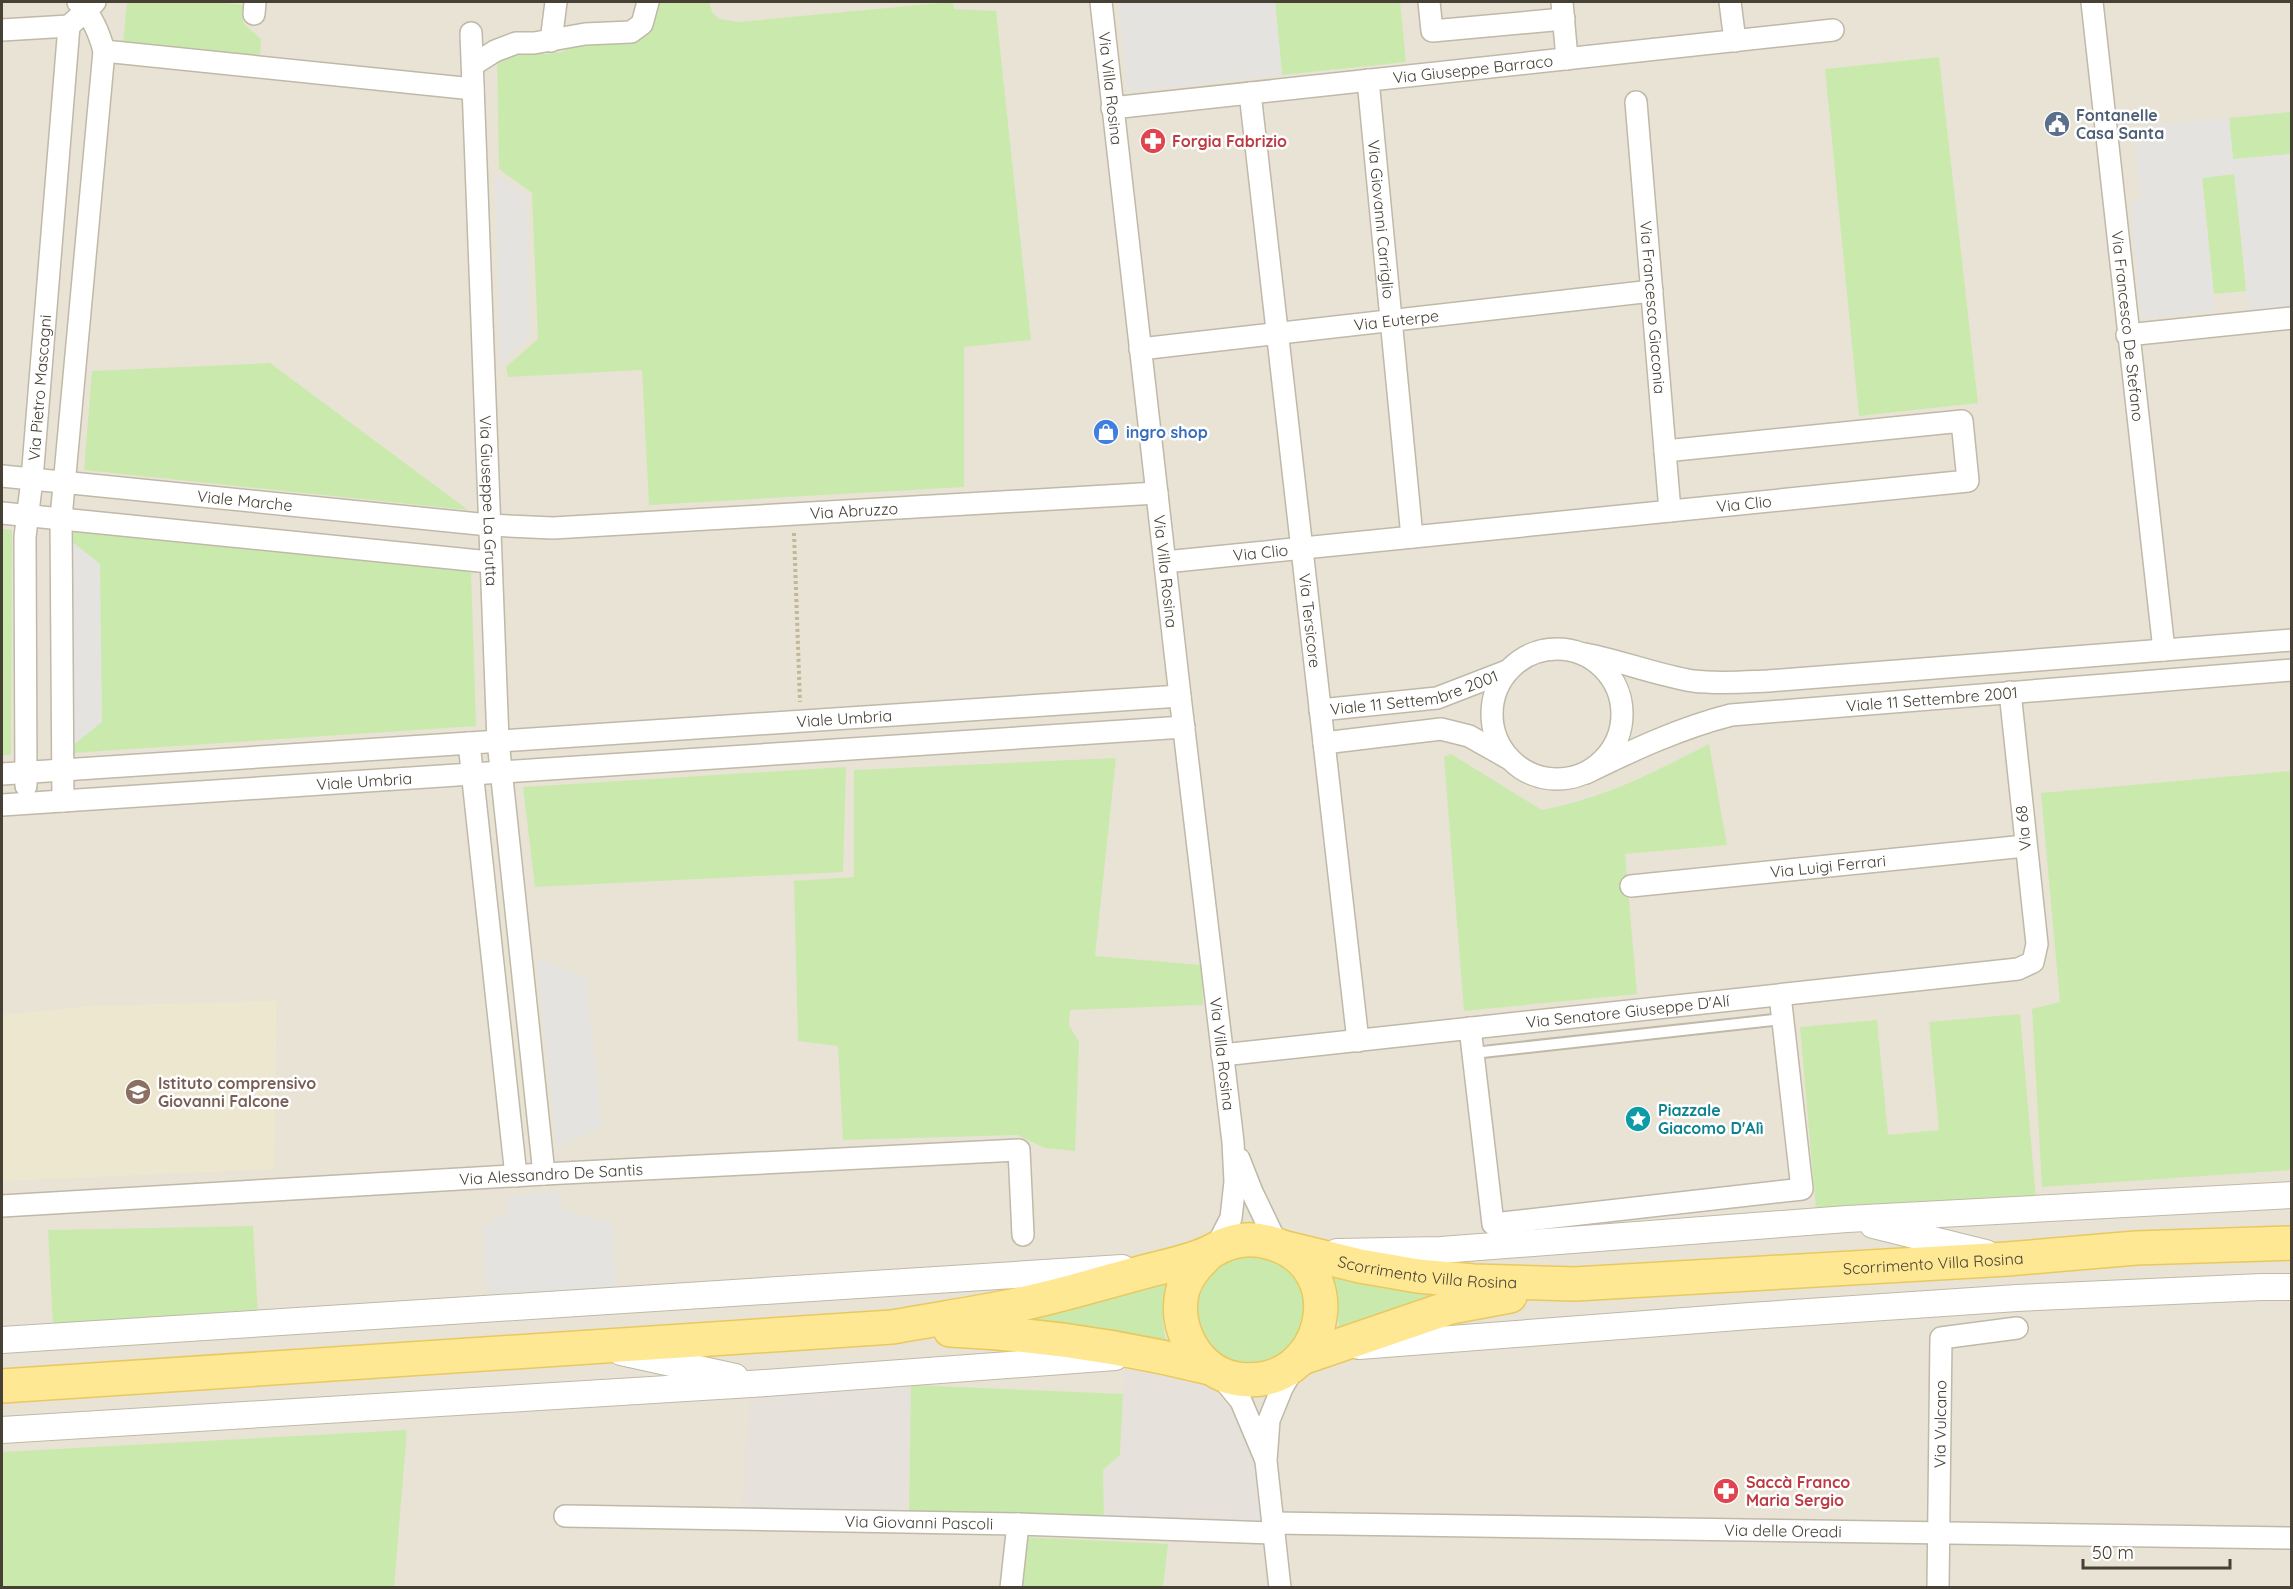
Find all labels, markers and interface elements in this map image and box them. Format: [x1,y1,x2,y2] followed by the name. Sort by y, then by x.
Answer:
[1094,31,1127,146] street label: Via Villa Rosina
[1392,50,1554,88] street label: Via Giuseppe Barraco
[2076,105,2164,143] place label: Fontanelle Casa Santa
[2042,109,2072,139] public building icon: Fontanelle Casa Santa
[1138,126,1168,156] pharmacy icon: Forgia Fabrizio
[1172,131,1287,151] place label: Forgia Fabrizio
[1364,139,1399,300] street label: Via Giovanni Carriglio
[1636,220,1670,395] street label: Via Francesco Giaconia
[2107,229,2149,423] street label: Via Francesco De Stefano
[1353,305,1440,335] street label: Via Euterpe
[24,314,55,462] street label: Via Pietro Mascagni
[476,415,502,586] street label: Via Giuseppe La Grutta
[1091,417,1121,447] shop icon: ingro shop
[1126,422,1208,442] place label: ingro shop
[196,486,293,515] street label: Viale Marche
[1715,491,1773,516] street label: Via Clio
[809,498,899,523] street label: Via Abruzzo
[1149,514,1182,629] street label: Via Villa Rosina
[1232,540,1289,565] street label: Via Clio
[1295,572,1325,669] street label: Via Tersicore
[1329,665,1501,719] street label: Viale 11 Settembre 2001
[1845,682,2019,716] street label: Viale 11 Settembre 2001
[796,705,893,731] street label: Viale Umbria
[316,768,413,794] street label: Viale Umbria
[2011,804,2035,852] street label: Via 68
[1769,850,1887,882] street label: Via Luigi Ferrari
[1525,990,1731,1032] street label: Via Senatore Giuseppe D'Alí
[1206,996,1239,1112] street label: Via Villa Rosina
[158,1073,316,1111] place label: Istituto comprensivo Giovanni Falcone
[123,1077,153,1107] school or university icon: Istituto comprensivo Giovanni Falcone
[1658,1100,1764,1138] place label: Piazzale Giacomo D'Alì
[1623,1104,1653,1134] place icon: Piazzale Giacomo D'Alì
[459,1159,644,1189] street label: Via Alessandro De Santis
[1842,1248,2024,1278] street label: Scorrimento Villa Rosina
[1336,1251,1517,1292] street label: Scorrimento Villa Rosina
[1929,1380,1950,1468] street label: Via Vulcano
[1746,1472,1850,1510] place label: Saccà Franco Maria Sergio
[1711,1476,1741,1506] pharmacy icon: Saccà Franco Maria Sergio
[845,1511,993,1534] street label: Via Giovanni Pascoli
[1724,1520,1842,1541] street label: Via delle Oreadi
[2083,1532,2230,1570] scale bar
[2092,1541,2134,1564] text: 50 m

